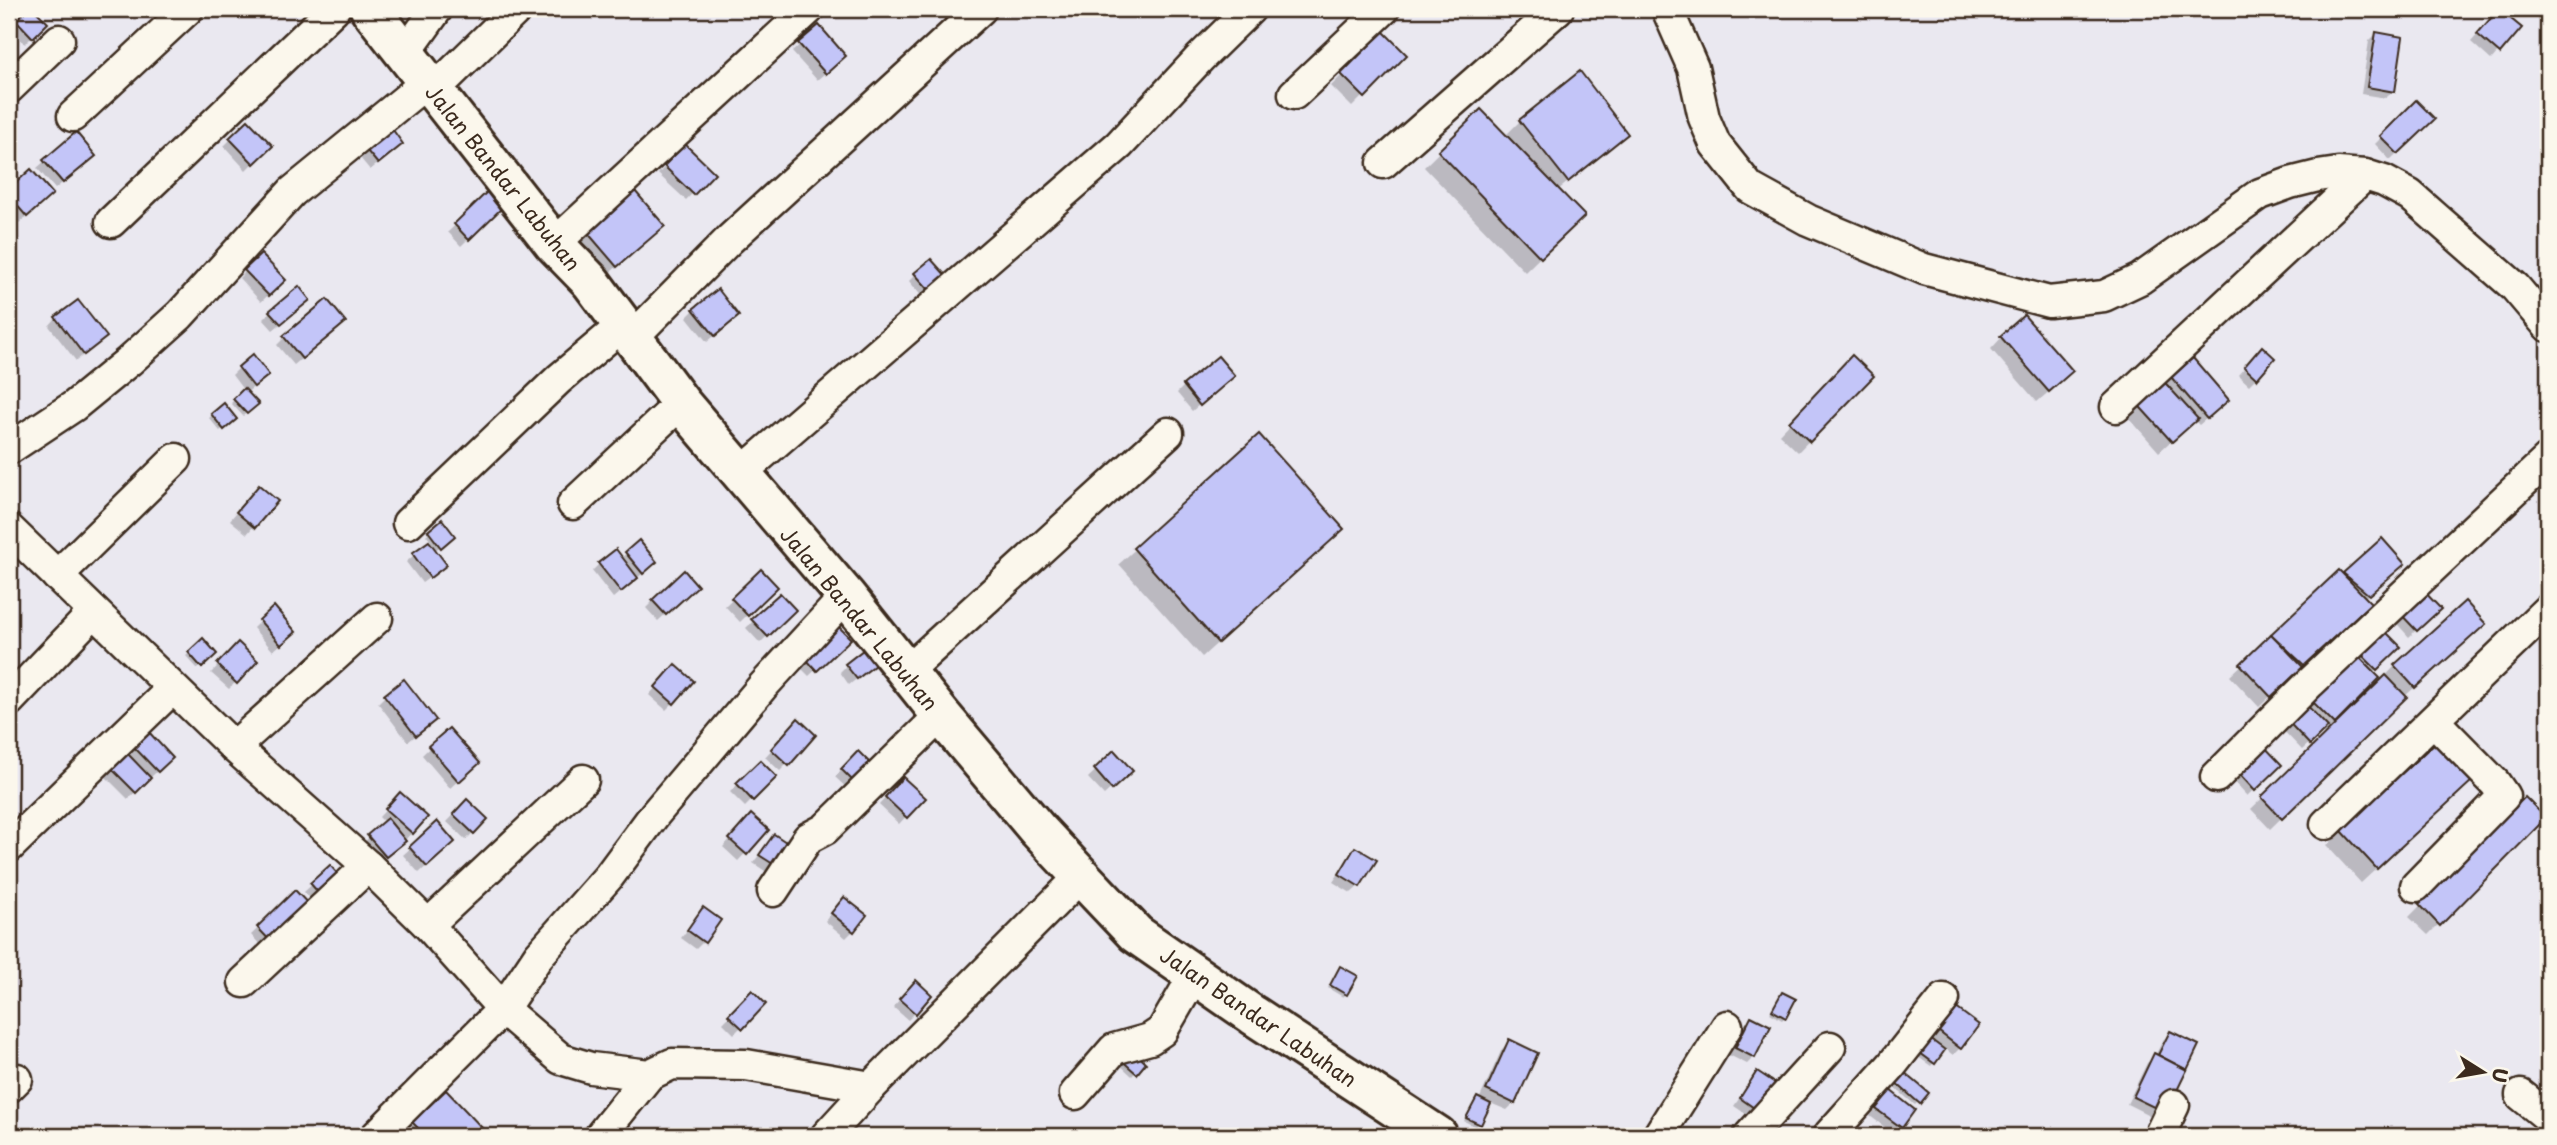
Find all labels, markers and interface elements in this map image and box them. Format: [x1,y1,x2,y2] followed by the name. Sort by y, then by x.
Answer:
[419,77,589,277] street label: Jalan Bandar Labuhan
[773,519,947,717] street label: Jalan Bandar Labuhan
[1154,938,1364,1094] street label: Jalan Bandar Labuhan
[2448,1036,2518,1106] north arrow
[2486,1066,2516,1085] text: U

